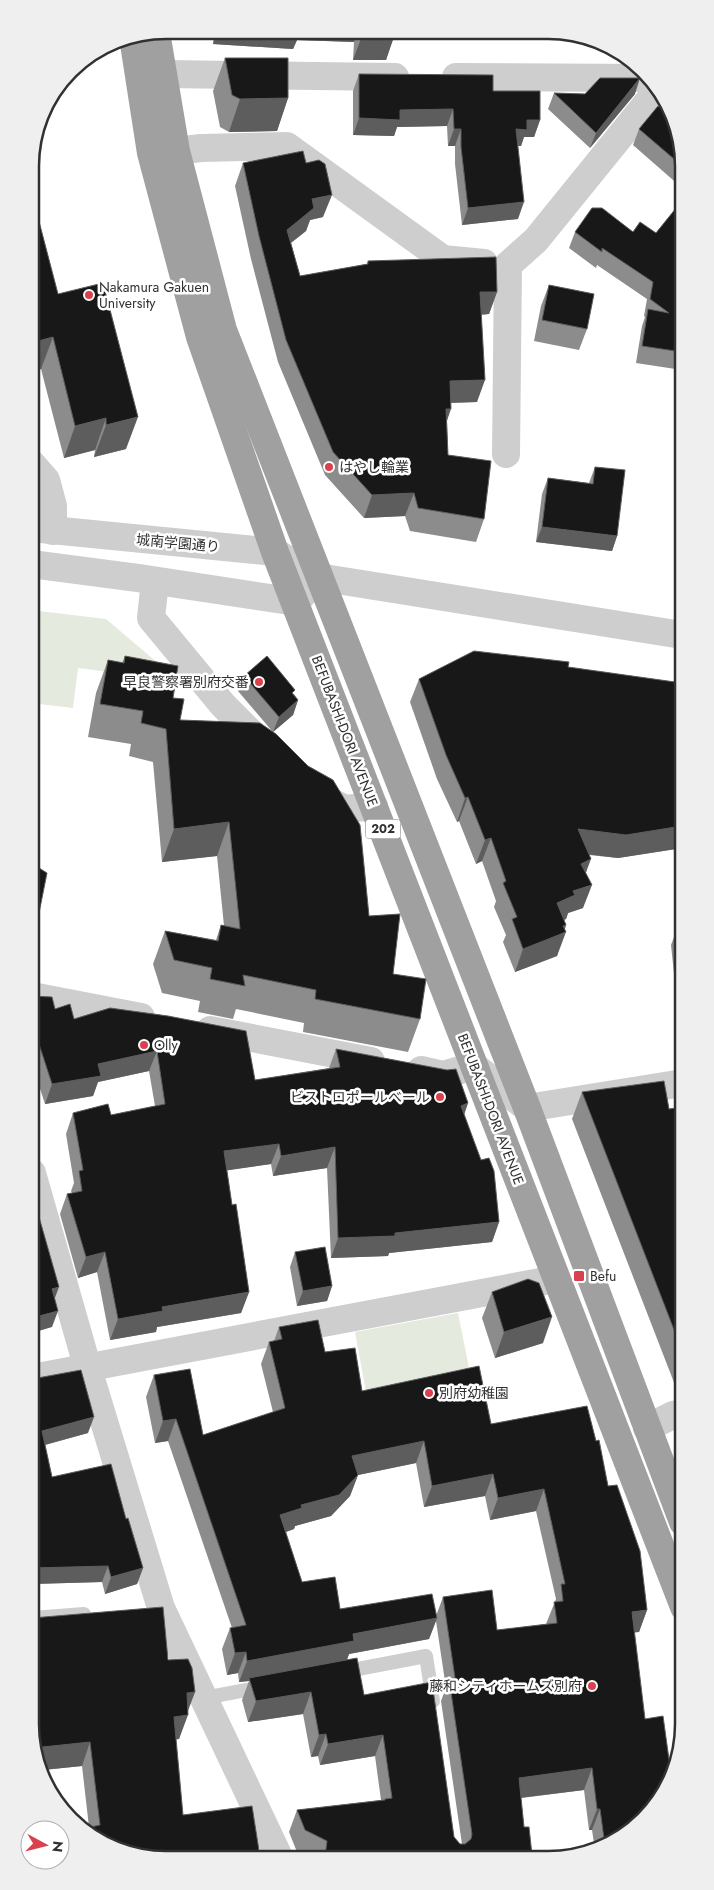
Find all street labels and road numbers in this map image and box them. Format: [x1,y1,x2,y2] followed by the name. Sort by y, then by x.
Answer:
[135,529,221,557] street label: 城南学園通り
[307,653,383,809] street label: BEFUBASHI-DORI AVENUE
[366,820,400,839] road number: 202
[453,1031,529,1187] street label: BEFUBASHI-DORI AVENUE

